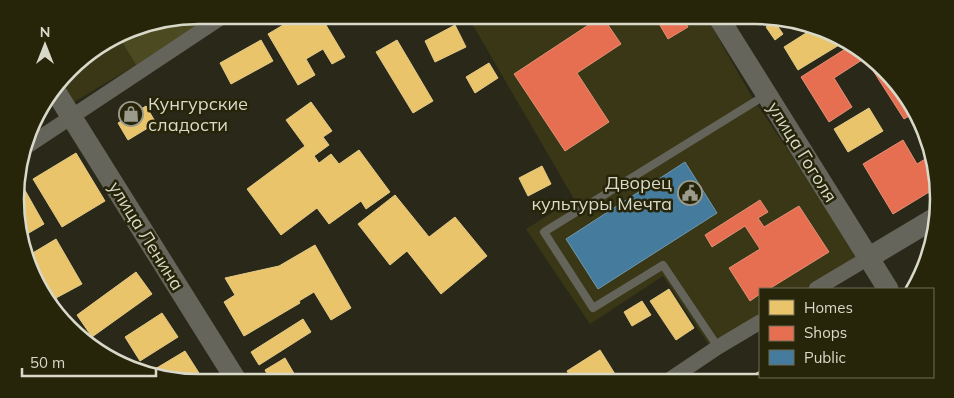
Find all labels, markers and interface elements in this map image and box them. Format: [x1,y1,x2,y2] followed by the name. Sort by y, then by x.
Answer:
[20,20,70,70] north arrow
[40,23,50,41] text: N
[148,92,248,136] place label: Кунгурские сладости
[762,97,842,206] street label: улица Гоголя
[118,101,144,127] shop icon: Кунгурские сладости
[531,171,672,215] place label: Дворец культуры Мечта
[104,177,189,294] street label: улица Ленина
[677,180,703,206] public building icon: Дворец культуры Мечта
[759,288,934,378] legend
[804,298,853,317] text: Homes
[804,323,847,342] text: Shops
[22,346,156,378] scale bar
[804,348,846,367] text: Public
[30,353,65,372] text: 50 m

